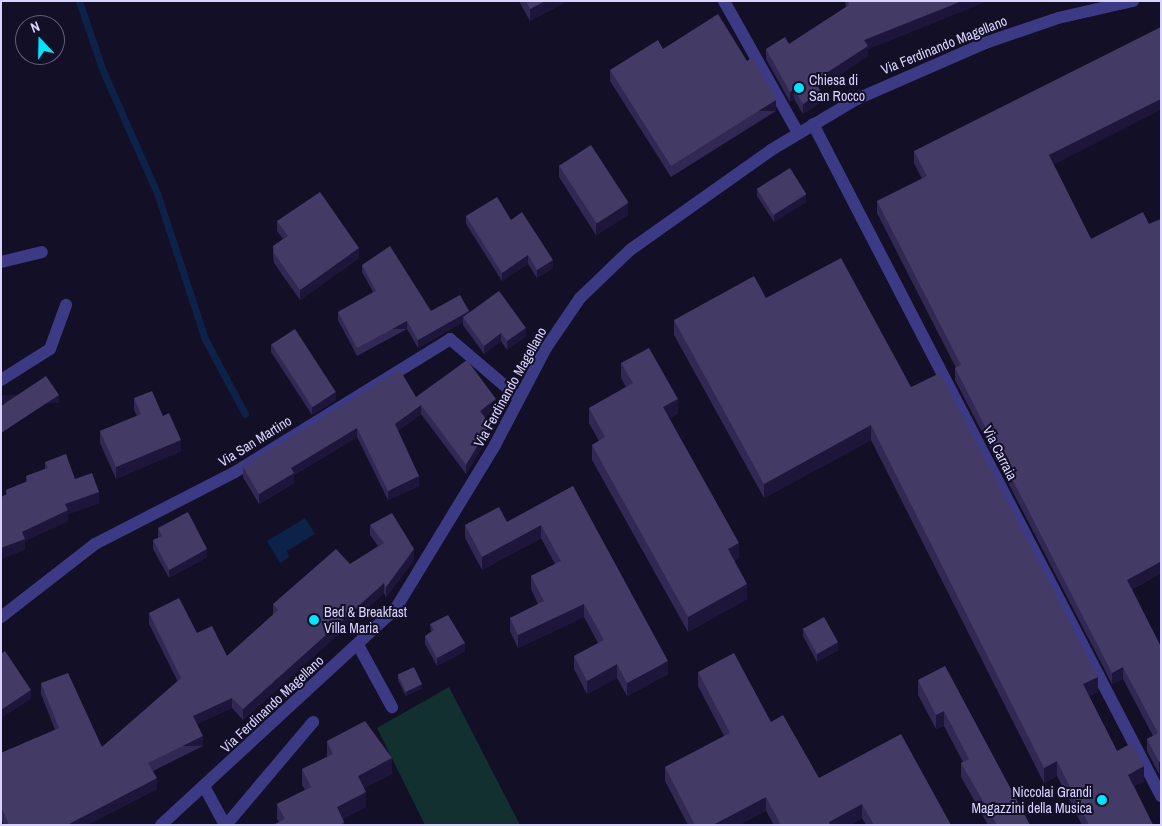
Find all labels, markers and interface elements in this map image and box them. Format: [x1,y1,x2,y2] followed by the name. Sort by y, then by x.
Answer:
[878,12,1010,78] street label: Via Ferdinando Magellano
[15,15,65,65] north arrow
[28,17,42,37] text: N
[809,72,865,104] place label: Chiesa di San Rocco
[793,82,805,94] marker: Chiesa di San Rocco
[470,324,550,450] street label: Via Ferdinando Magellano
[215,412,295,470] street label: Via San Martino
[979,423,1021,483] street label: Via Carraia
[324,604,407,636] place label: Bed & Breakfast Villa Maria
[308,614,320,626] marker: Bed & Breakfast Villa Maria
[217,652,327,756] street label: Via Ferdinando Magellano
[971,784,1092,816] place label: Niccolai Grandi Magazzini della Musica
[1096,794,1108,806] marker: Niccolai Grandi Magazzini della Musica

